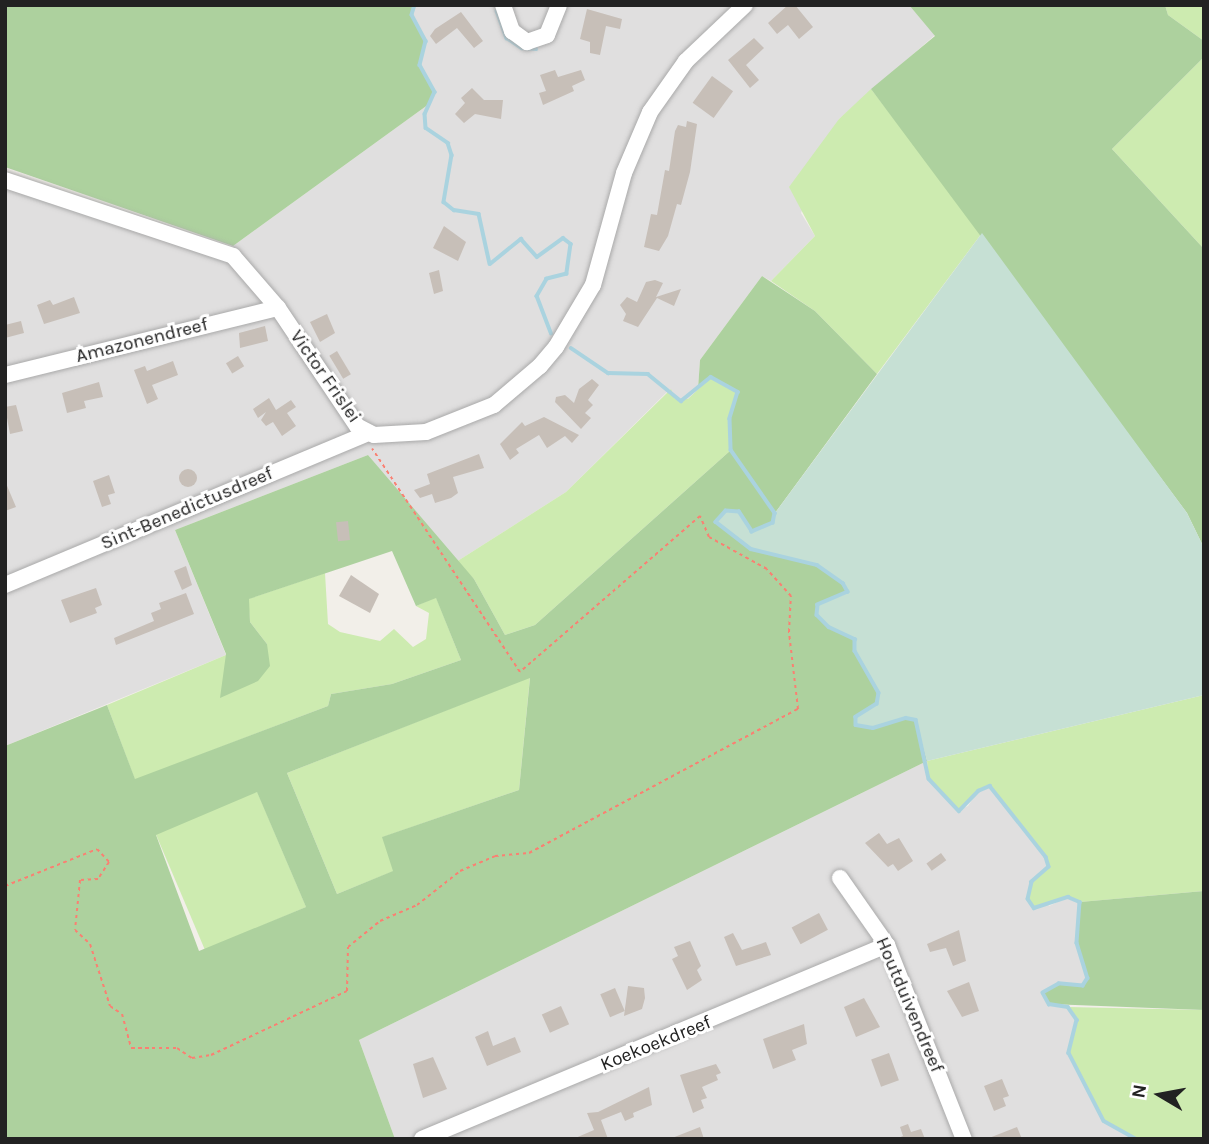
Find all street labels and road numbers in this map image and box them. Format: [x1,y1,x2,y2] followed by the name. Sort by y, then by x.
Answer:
[74,314,210,368] street label: Amazonendreef
[285,326,365,428] street label: Victor Frislei
[98,462,276,556] street label: Sint-Benedictusdreef
[870,934,948,1076] street label: Houtduivendreef
[597,1011,715,1077] street label: Koekoekdreef

